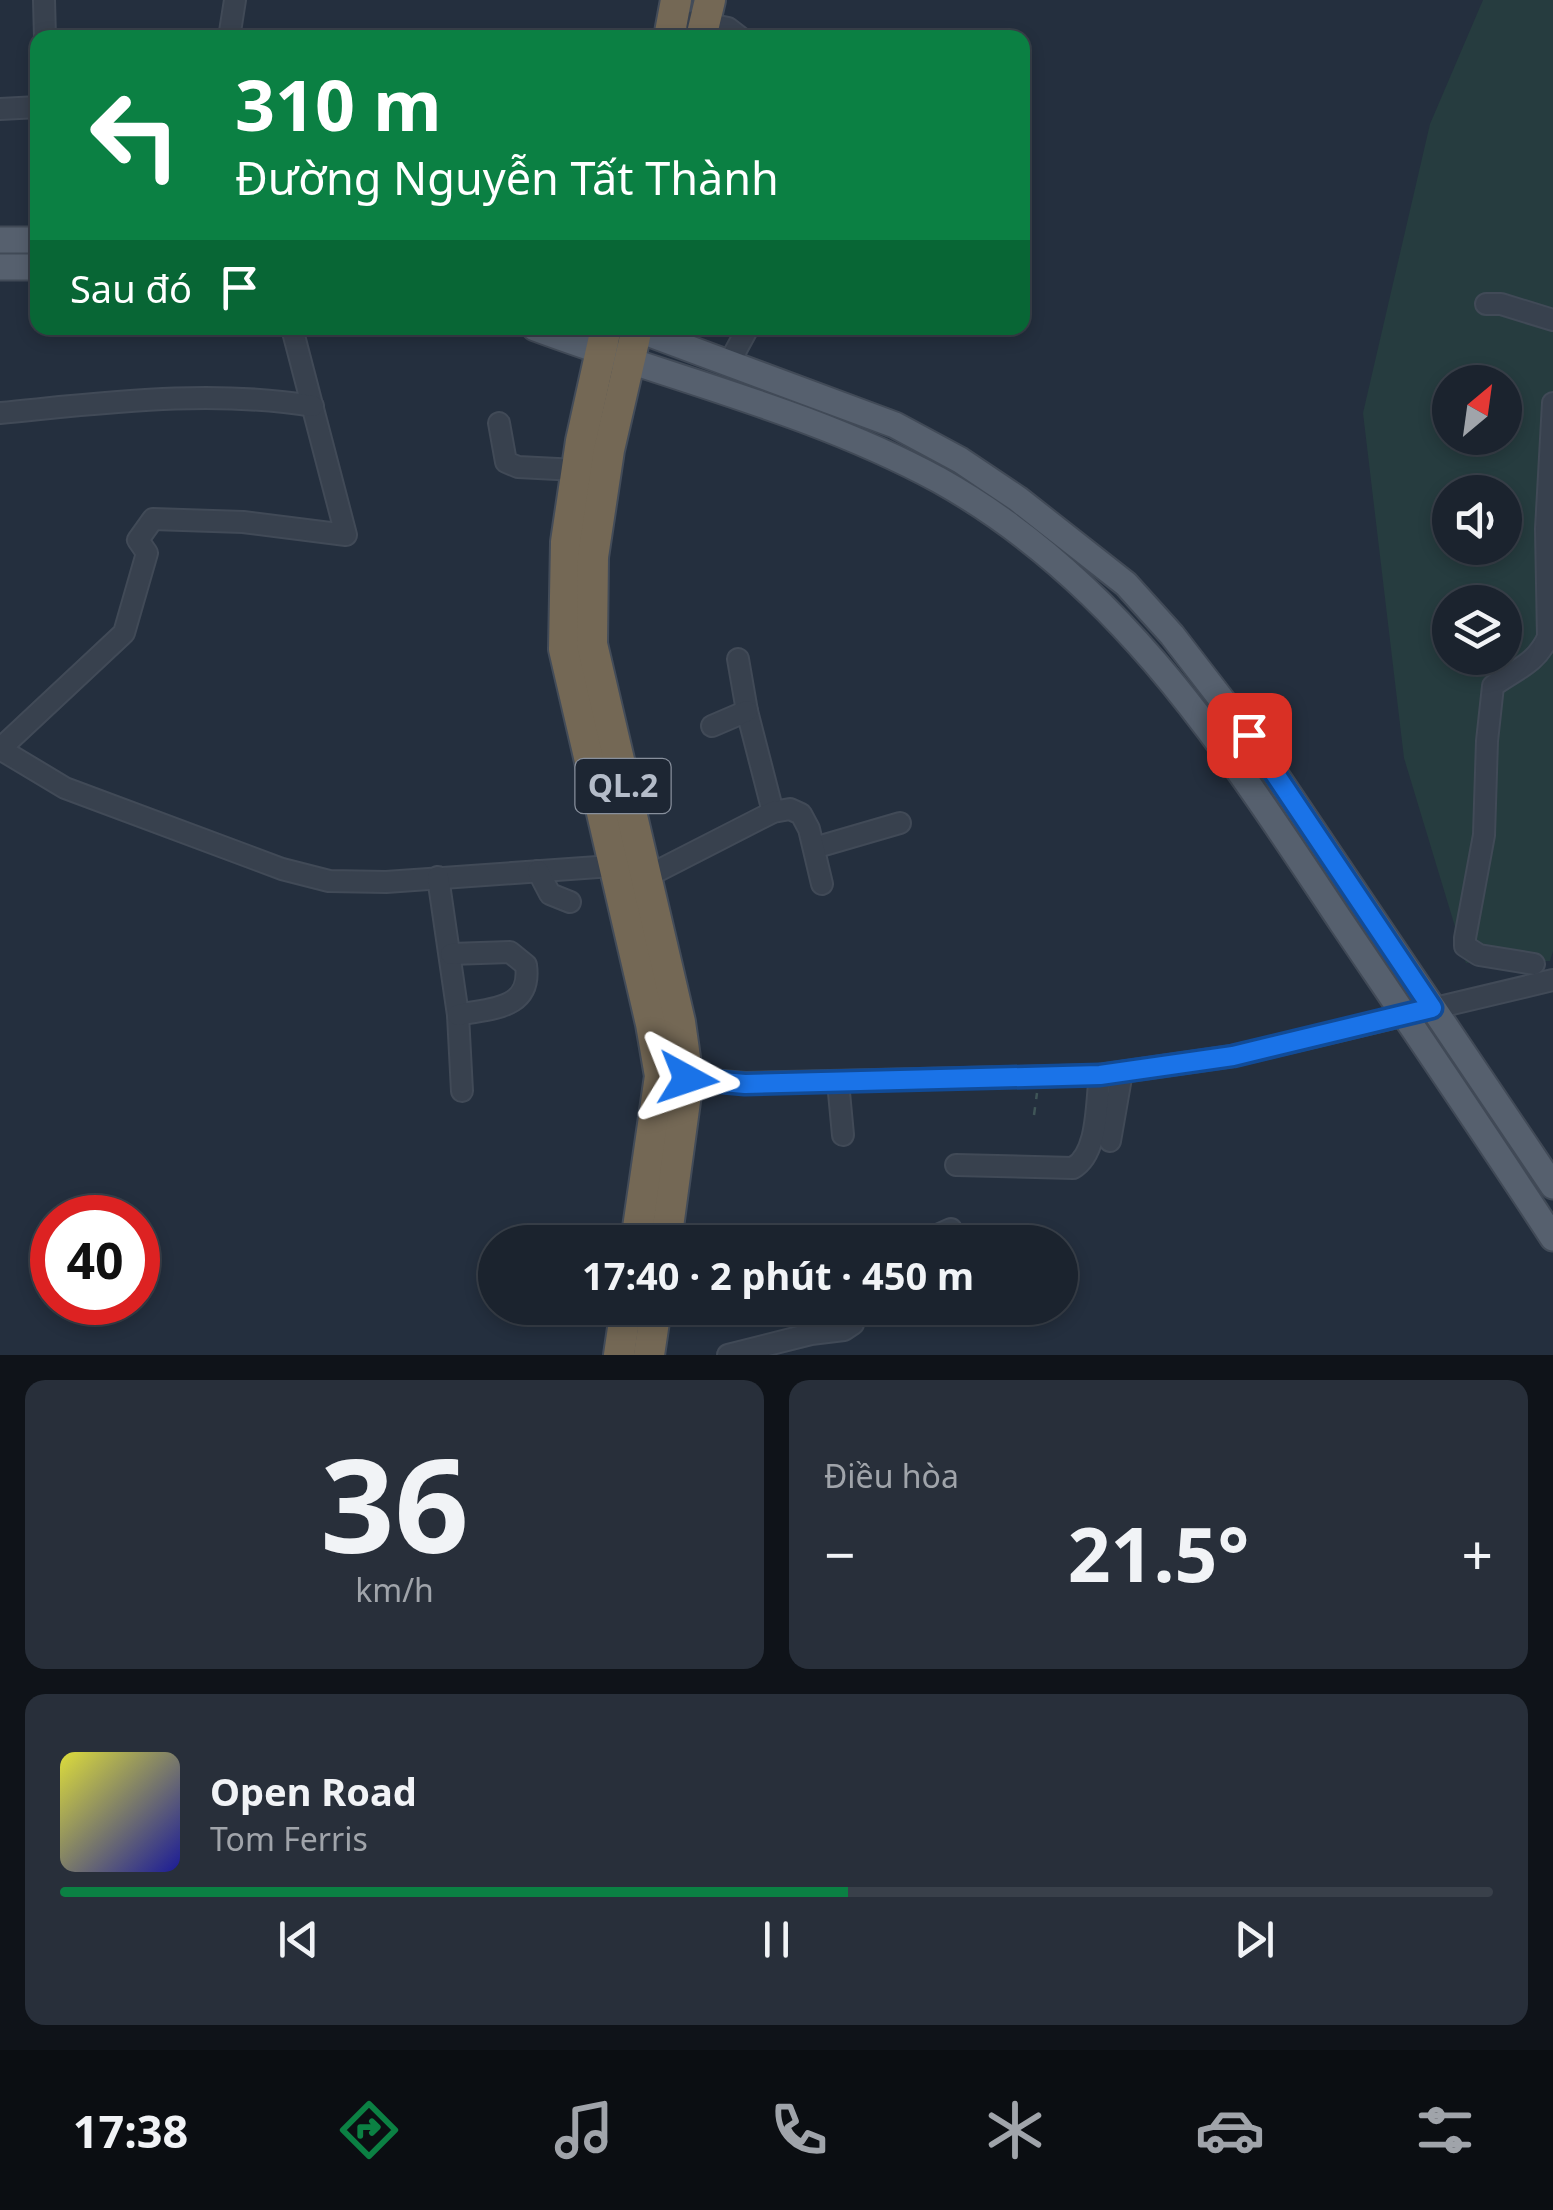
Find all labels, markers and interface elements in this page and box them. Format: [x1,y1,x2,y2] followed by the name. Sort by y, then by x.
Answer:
[235,56,442,152] text: 310 m
[70,70,200,200] icon: left
[235,147,779,208] text: Đường Nguyễn Tất Thành
[212,260,267,315] icon: arrive
[70,262,192,314] text: Sau đó
[1432,365,1522,455] north arrow
[1432,365,1522,675] map controls
[1432,475,1522,565] button: sound
[1432,585,1522,675] button: layers
[1207,693,1292,778] pin
[1222,708,1277,763] icon: arrive
[576,759,670,813] road number: QL.2
[636,1027,740,1131] position arrow
[30,1195,160,1325] speed limit sign: 40
[582,1249,974,1301] text: 17:40 · 2 phút · 450 m
[320,1414,469,1591] text: 36
[824,1454,959,1497] text: Điều hòa
[1068,1502,1249,1604] text: 21.5°
[824,1516,855,1591] text: −
[1462,1516,1493,1591] text: +
[355,1568,434,1611] text: km/h
[210,1765,417,1817] text: Open Road
[210,1817,368,1860] text: Tom Ferris
[271,1912,326,1967] icon: previous
[749,1912,804,1967] icon: pause
[1227,1912,1282,1967] icon: next
[334,2095,404,2165] icon: directions
[549,2095,619,2165] icon: music
[764,2095,834,2165] icon: phone
[980,2095,1050,2165] icon: climate
[1195,2095,1265,2165] icon: car
[1410,2095,1480,2165] icon: filters
[73,2100,188,2161] text: 17:38

